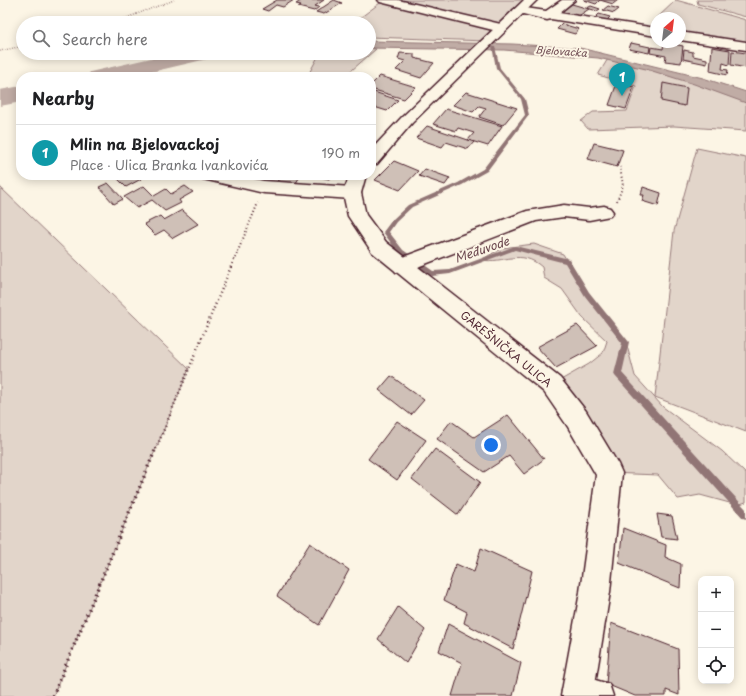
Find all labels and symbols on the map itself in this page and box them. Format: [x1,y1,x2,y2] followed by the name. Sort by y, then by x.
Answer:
[650,12,686,48] north arrow
[534,41,588,60] water label: Bjelovacka
[609,63,635,96] pin: 1
[452,231,512,267] water label: Međuvode
[457,306,556,391] street label: GAREŠNIČKA ULICA
[481,435,501,455] your location

